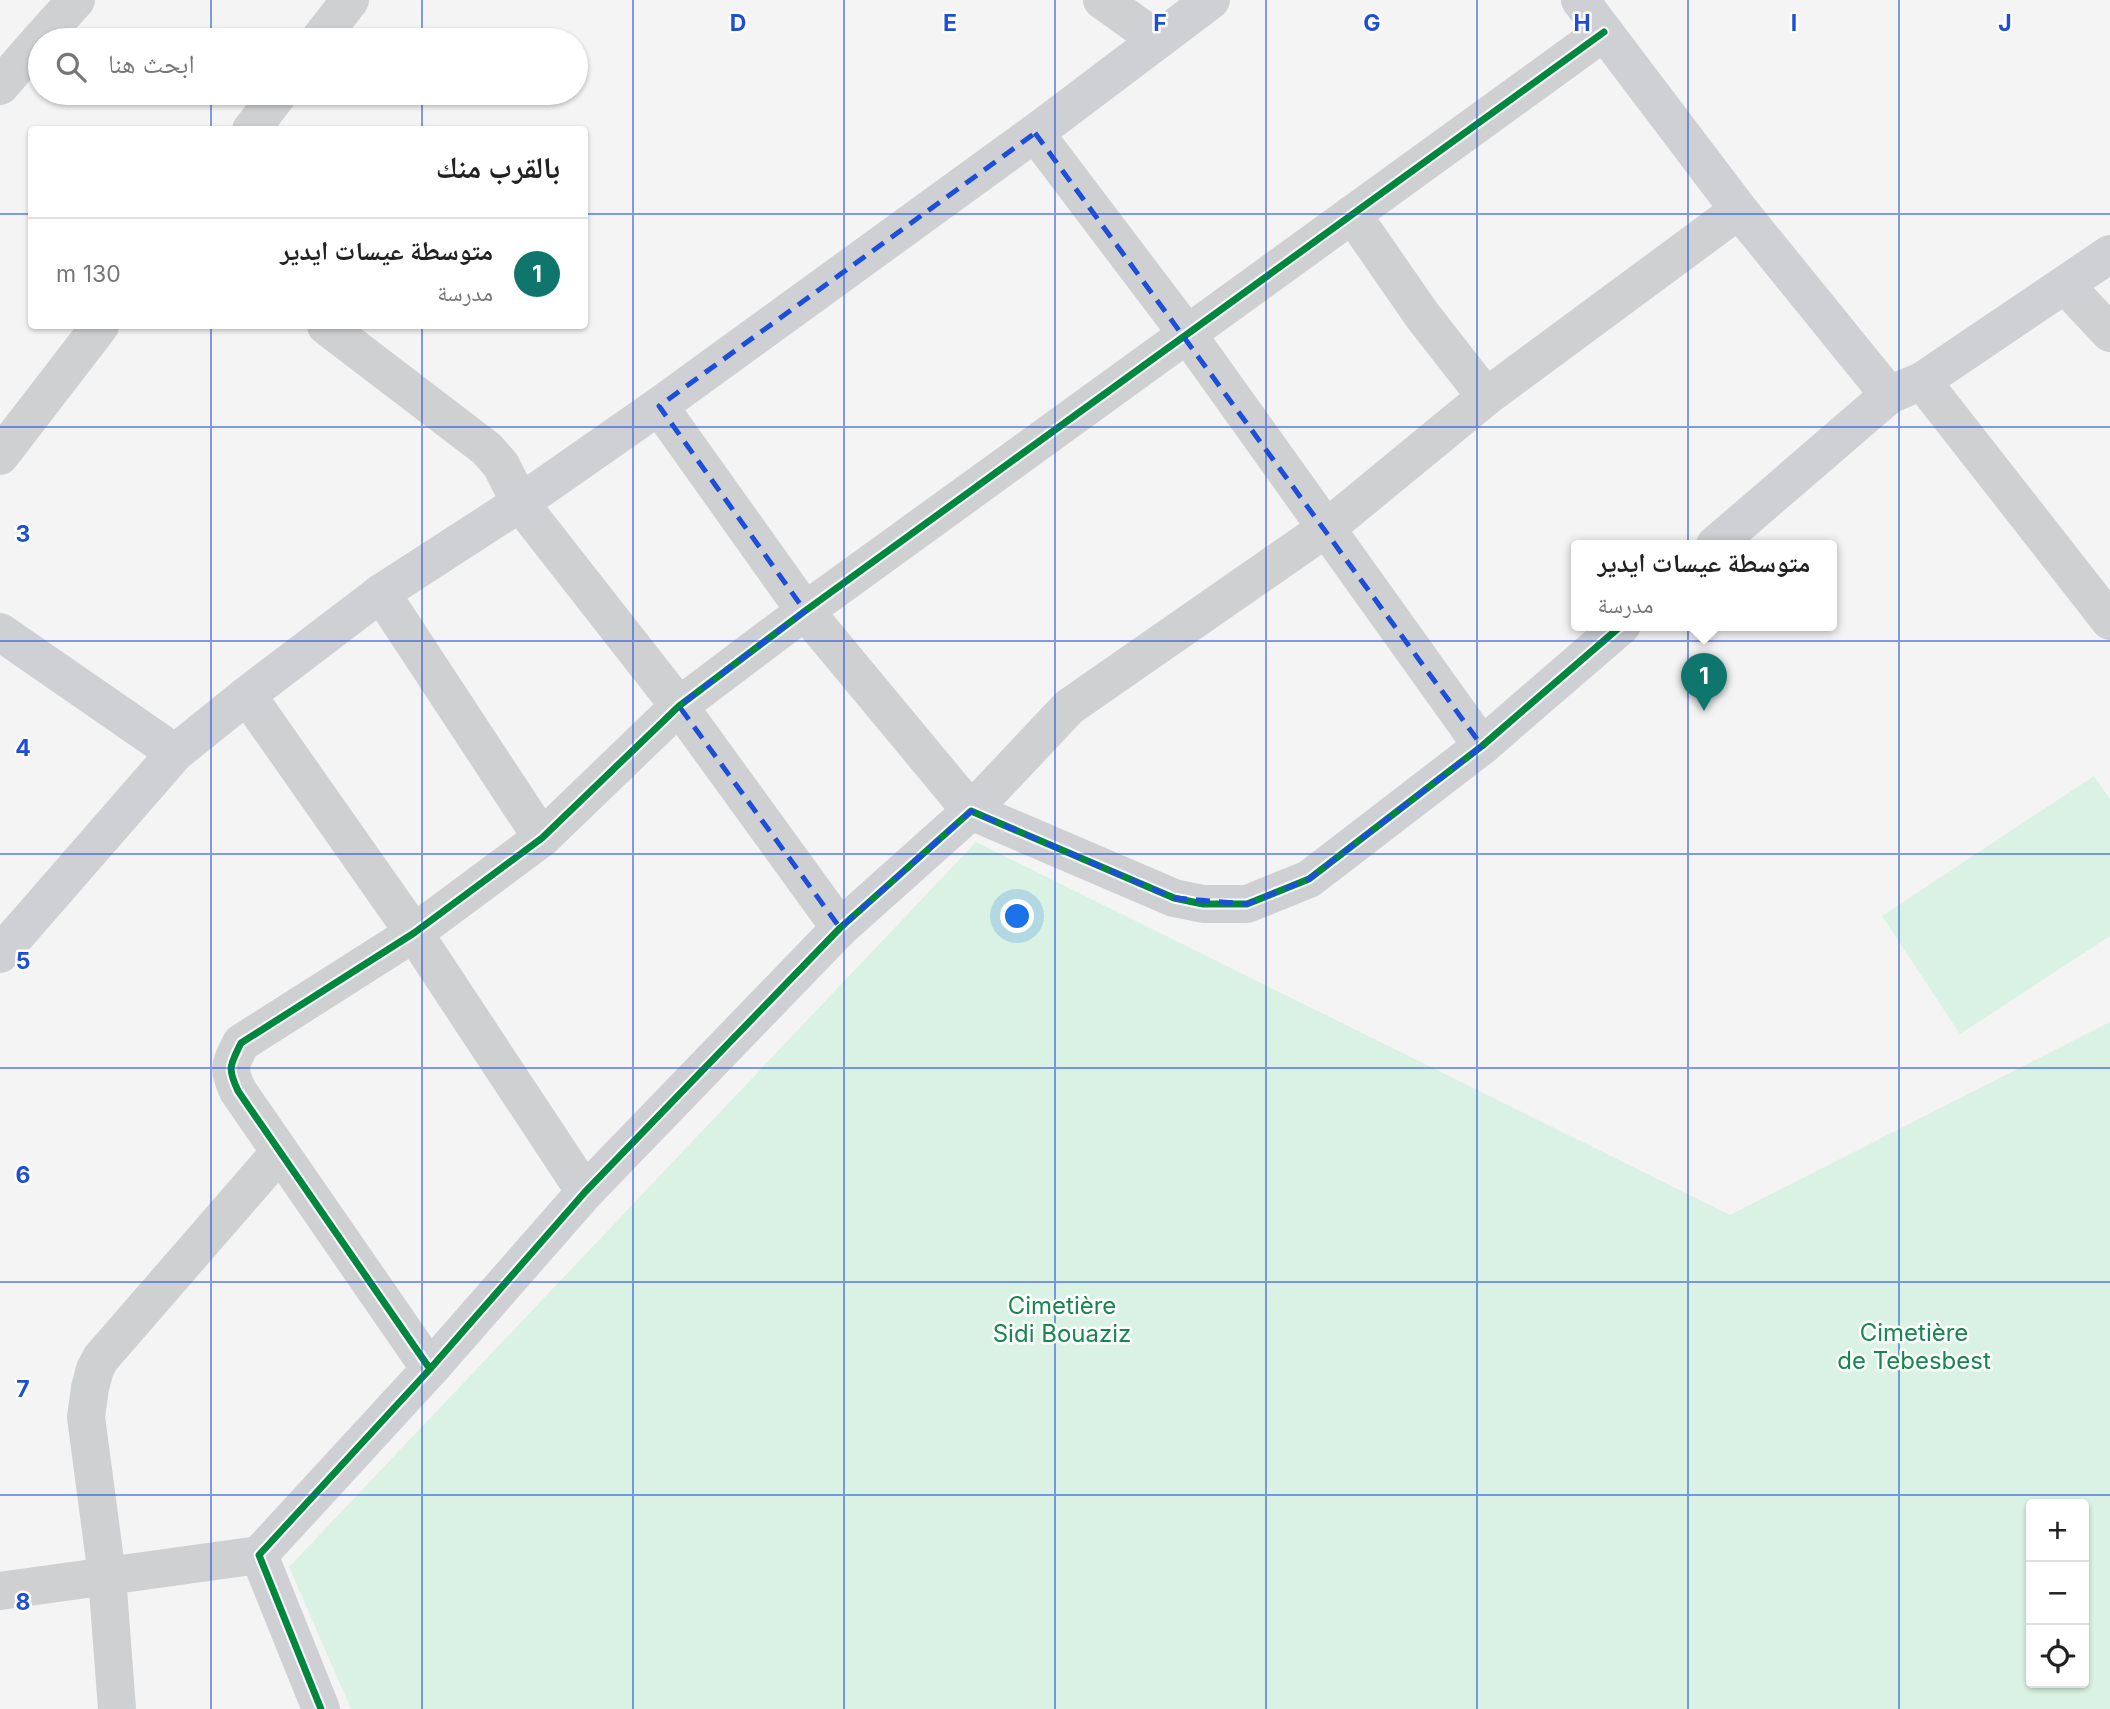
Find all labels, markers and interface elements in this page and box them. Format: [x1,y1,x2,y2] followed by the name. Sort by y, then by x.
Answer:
[730,9,746,37] text: D
[943,9,957,37] text: E
[1153,9,1167,37] text: F
[1363,9,1381,37] text: G
[1573,9,1591,37] text: H
[1791,9,1797,37] text: I
[1998,9,2012,37] text: J
[28,28,588,105] search box
[52,48,90,86] icon: search
[108,48,195,79] text: ابحث هنا
[436,149,560,185] text: بالقرب منك
[280,235,493,266] text: متوسطة عيسات ايدير
[56,260,121,288] text: 130 m
[532,260,542,288] text: 1
[437,279,493,307] text: مدرسة
[16,520,30,548] text: 3
[1571,540,1837,631] popup
[1598,547,1810,578] text: متوسطة عيسات ايدير
[1598,591,1653,619] text: مدرسة
[1681,653,1727,711] pin: 1
[15,734,31,762] text: 4
[1000,899,1034,933] your location
[16,947,30,975] text: 5
[16,1161,30,1189] text: 6
[993,1291,1131,1348] park label: Cimetière Sidi Bouaziz
[1837,1318,1991,1375] park label: Cimetière de Tebesbest
[16,1375,30,1403] text: 7
[2026,1499,2089,1688] map controls
[2026,1499,2089,1562] button: +
[2026,1562,2089,1625] button: −
[16,1588,30,1616] text: 8
[2026,1625,2089,1688] button: locate

